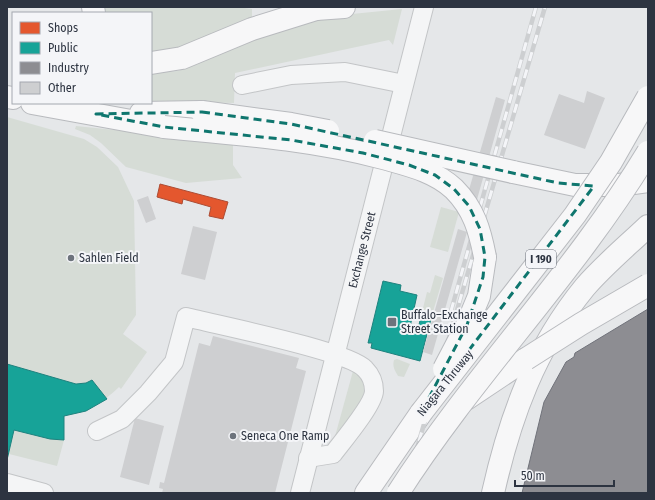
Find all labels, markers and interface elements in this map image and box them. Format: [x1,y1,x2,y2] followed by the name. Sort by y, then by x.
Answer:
[12,12,152,104] legend
[48,21,78,35] text: Shops
[48,41,78,55] text: Public
[48,61,89,75] text: Industry
[48,81,77,95] text: Other
[346,210,379,289] street label: Exchange Street
[526,250,556,268] road number: I 190
[79,251,139,265] place label: Sahlen Field
[66,253,76,263] marker: Sahlen Field
[401,308,488,336] place label: Buffalo–Exchange Street Station
[386,316,398,328] marker: Buffalo–Exchange Street Station
[414,347,476,419] street label: Niagara Thruway
[241,429,329,443] place label: Seneca One Ramp
[228,431,238,441] marker: Seneca One Ramp
[515,462,614,488] scale bar
[521,469,545,483] text: 50 m

